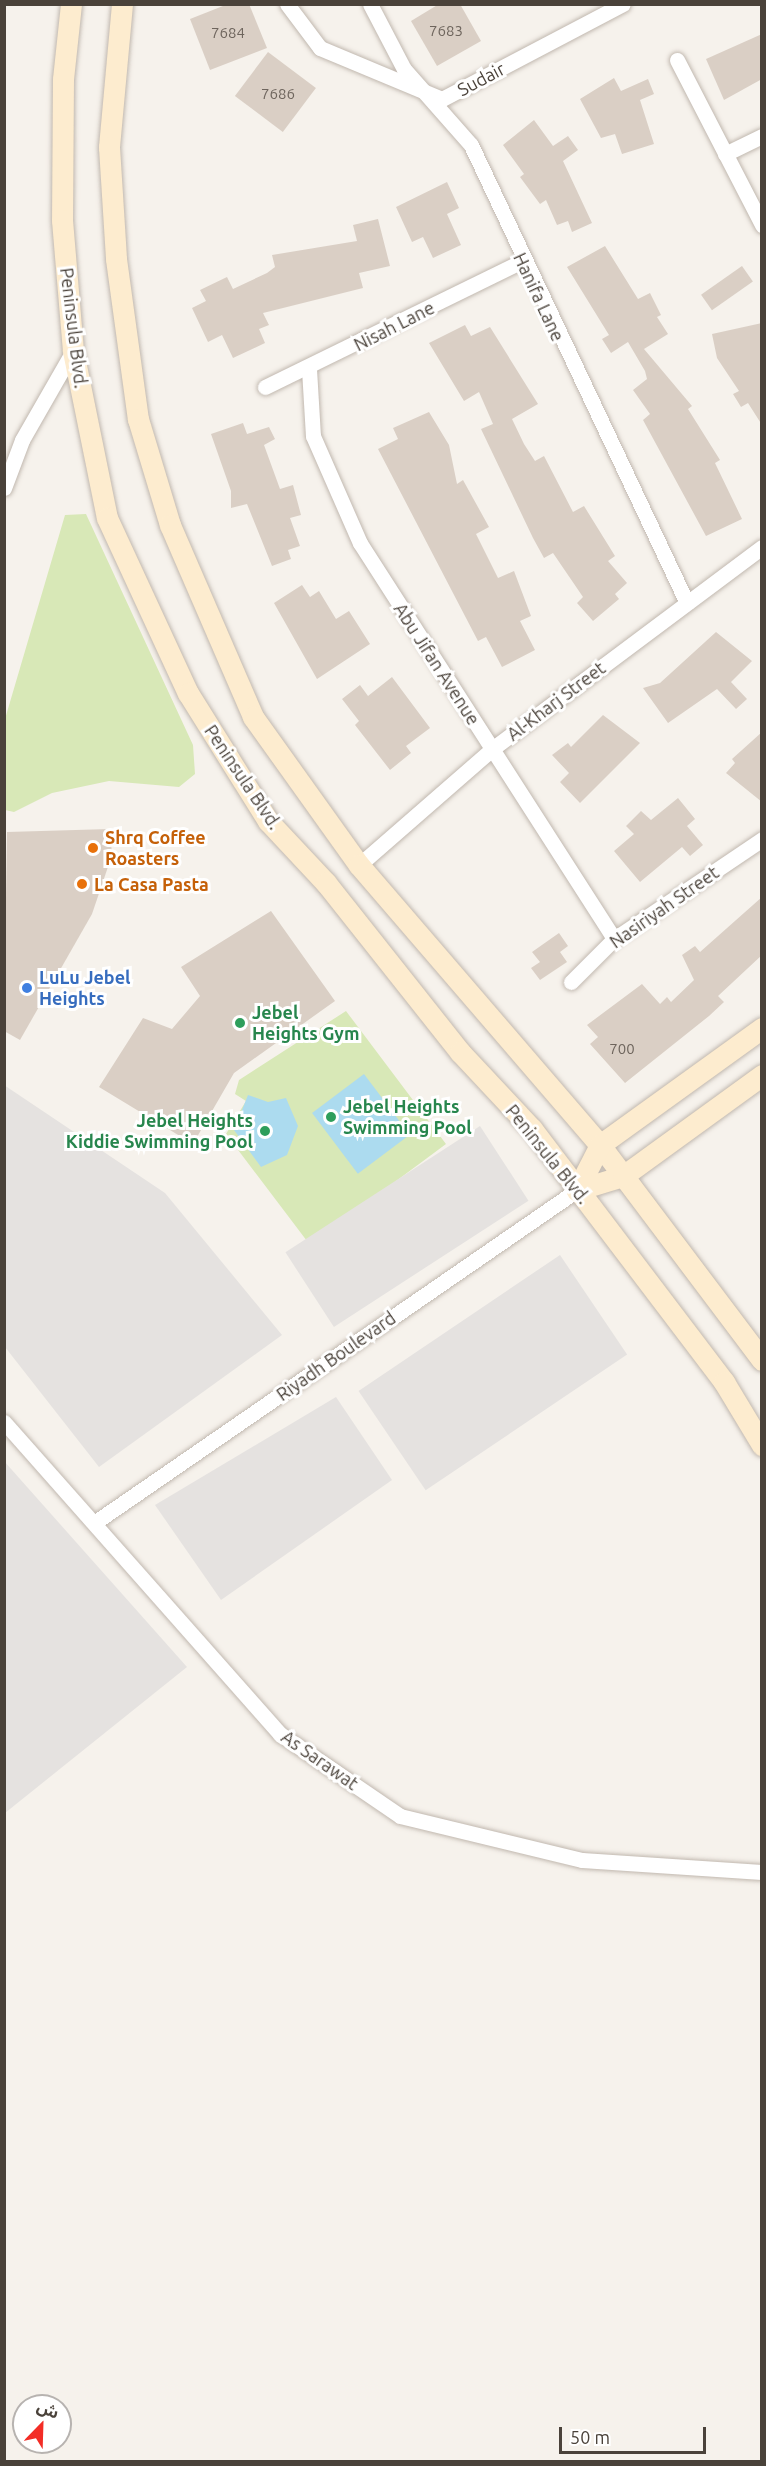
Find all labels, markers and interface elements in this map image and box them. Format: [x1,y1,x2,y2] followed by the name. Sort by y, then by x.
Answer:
[429,22,463,40] house number: 7683
[211,24,245,42] house number: 7684
[454,58,508,100] street label: Sudair
[261,85,295,103] house number: 7686
[509,249,569,345] street label: Hanifa Lane
[56,266,92,390] street label: Peninsula Blvd.
[350,297,438,355] street label: Nisah Lane
[390,599,484,729] street label: Abu Jifan Avenue
[503,657,609,745] street label: Al-Kharj Street
[200,721,286,833] street label: Peninsula Blvd.
[105,827,206,870] place label: Shrq Coffee Roasters
[86,841,100,855] marker: Shrq Coffee Roasters
[605,861,723,953] street label: Nasiriyah Street
[94,873,209,895] place label: La Casa Pasta
[75,877,89,891] marker: La Casa Pasta
[39,967,130,1010] place label: LuLu Jebel Heights
[20,981,34,995] marker: LuLu Jebel Heights
[252,1002,359,1044] place label: Jebel Heights Gym
[233,1016,247,1030] marker: Jebel Heights Gym
[609,1040,635,1058] house number: 700
[343,1096,472,1138] place label: Jebel Heights Swimming Pool
[501,1100,595,1208] street label: Peninsula Blvd.
[66,1110,253,1152] place label: Jebel Heights Kiddie Swimming Pool
[324,1110,338,1124] marker: Jebel Heights Swimming Pool
[258,1124,272,1138] marker: Jebel Heights Kiddie Swimming Pool
[272,1307,400,1405] street label: Riyadh Boulevard
[277,1726,363,1794] street label: As Sarawat
[12,2394,72,2454] north arrow
[35,2397,62,2422] text: ش
[562,2415,709,2453] scale bar
[570,2427,610,2447] text: 50 m

